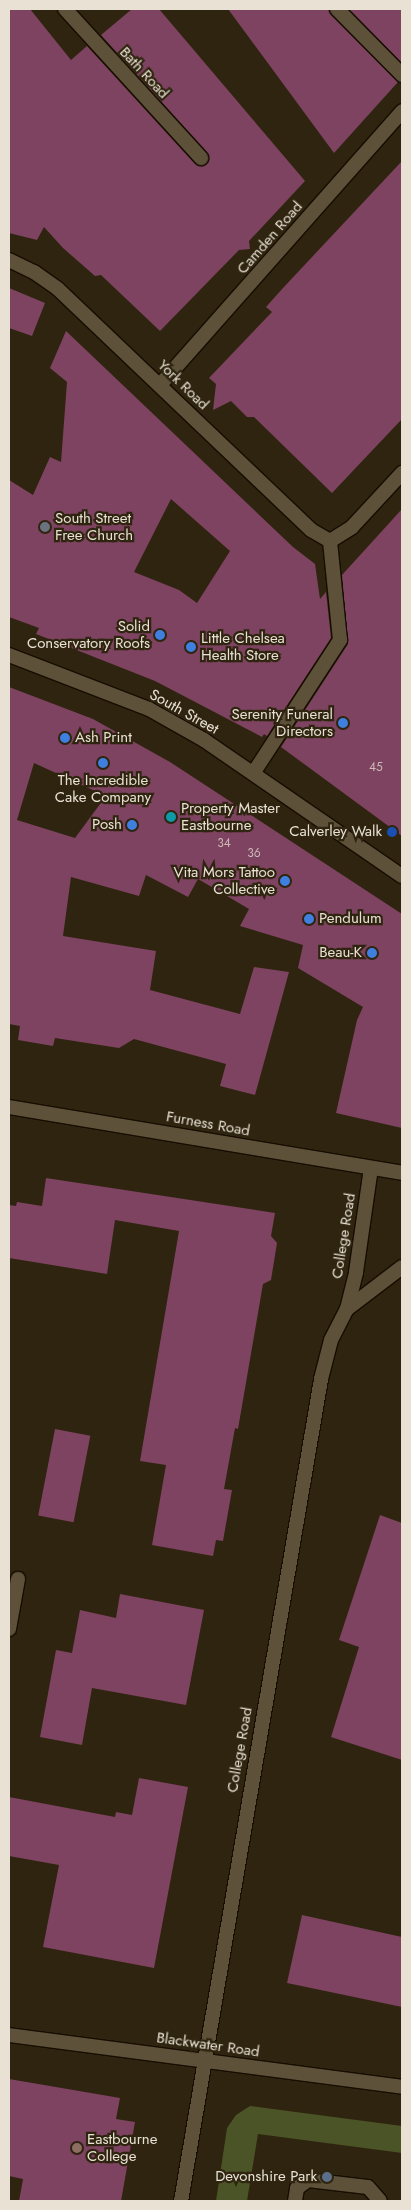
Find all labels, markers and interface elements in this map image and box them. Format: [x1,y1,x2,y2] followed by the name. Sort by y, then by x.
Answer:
[116,43,172,103] street label: Bath Road
[234,198,306,278] street label: Camden Road
[154,356,212,414] street label: York Road
[55,509,133,544] place label: South Street Free Church
[39,521,51,533] marker: South Street Free Church
[27,617,150,652] place label: Solid Conservatory Roofs
[154,629,166,641] marker: Solid Conservatory Roofs
[201,629,285,664] place label: Little Chelsea Health Store
[185,641,197,653] marker: Little Chelsea Health Store
[146,686,222,738] street label: South Street
[231,705,333,740] place label: Serenity Funeral Directors
[337,717,349,729] marker: Serenity Funeral Directors
[75,729,132,747] place label: Ash Print
[59,732,71,744] marker: Ash Print
[97,757,109,769] marker: The Incredible Cake Company
[369,761,383,775] house number: 45
[55,771,151,806] place label: The Incredible Cake Company
[181,799,280,834] place label: Property Master Eastbourne
[165,811,177,823] marker: Property Master Eastbourne
[92,816,122,834] place label: Posh
[126,819,138,831] marker: Posh
[289,823,382,841] place label: Calverley Walk
[386,826,398,838] marker: Calverley Walk
[217,837,231,851] house number: 34
[247,847,261,861] house number: 36
[174,863,275,898] place label: Vita Mors Tattoo Collective
[279,875,291,887] marker: Vita Mors Tattoo Collective
[319,910,382,928] place label: Pendulum
[303,913,315,925] marker: Pendulum
[319,944,362,962] place label: Beau-K
[366,947,378,959] marker: Beau-K
[165,1108,251,1140] street label: Furness Road
[328,1192,360,1280] street label: College Road
[224,1706,256,1794] street label: College Road
[155,2029,261,2061] street label: Blackwater Road
[87,2130,157,2165] place label: Eastbourne College
[71,2142,83,2154] marker: Eastbourne College
[215,2168,317,2186] place label: Devonshire Park
[321,2171,333,2183] marker: Devonshire Park

